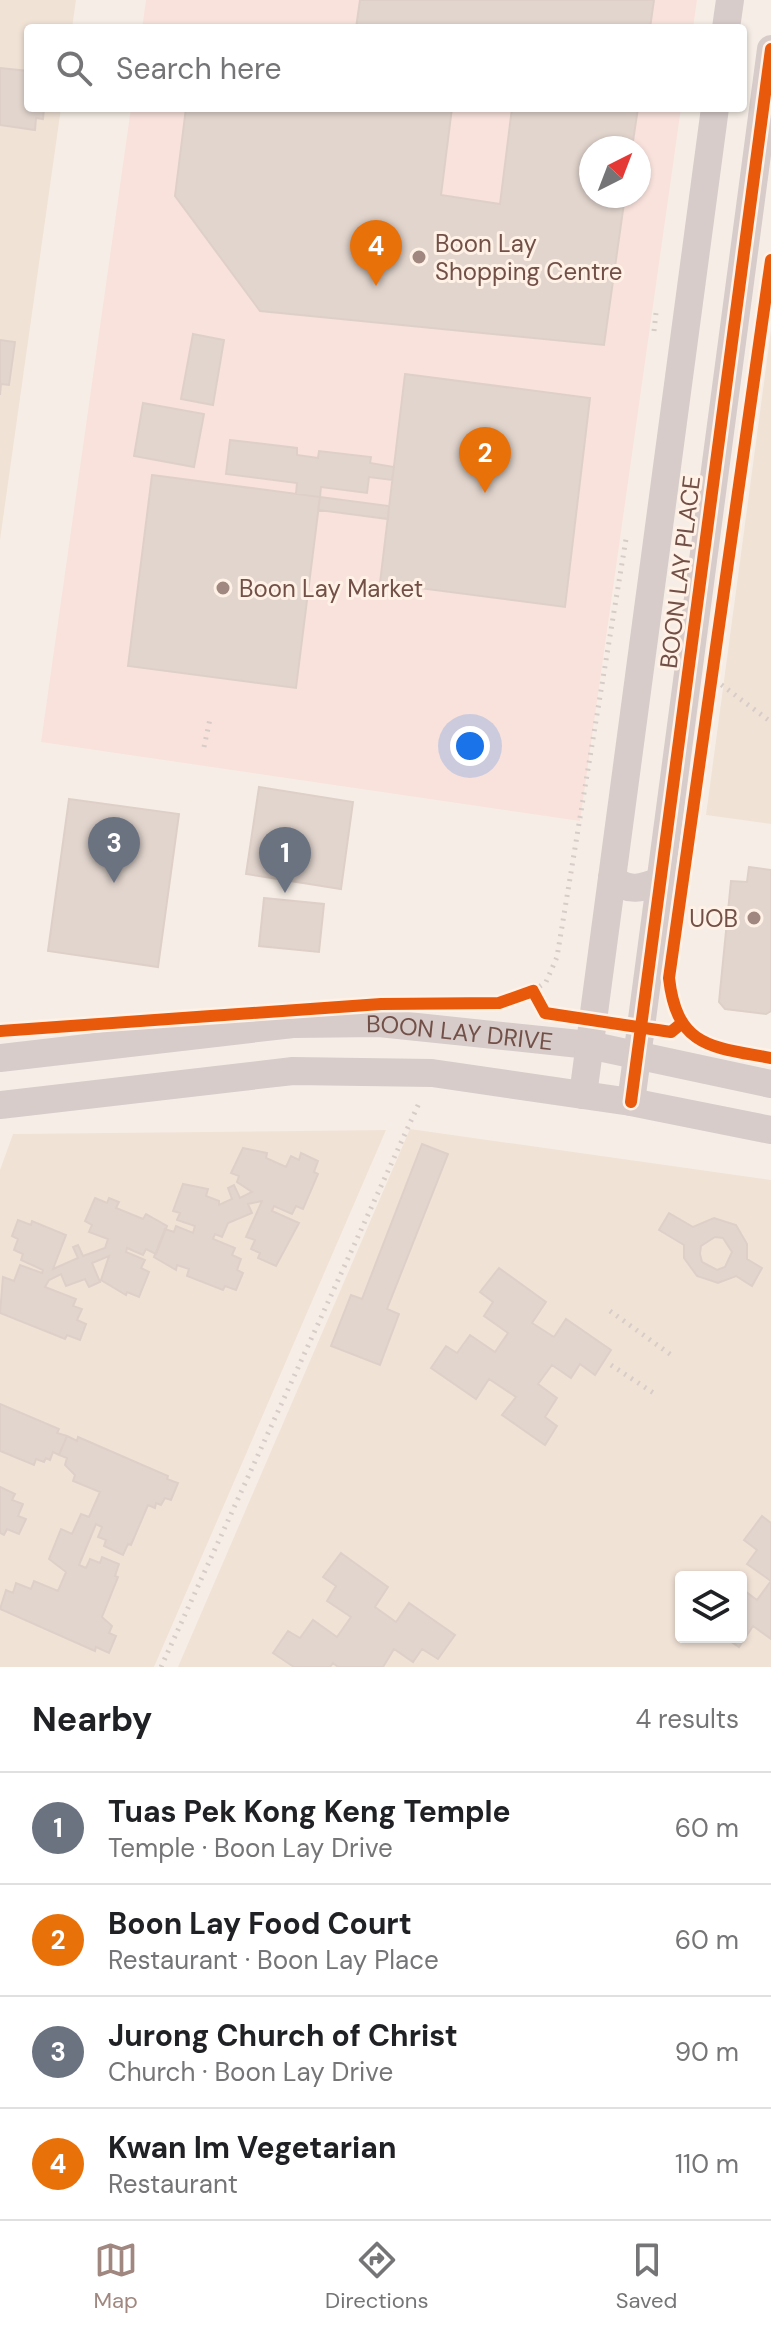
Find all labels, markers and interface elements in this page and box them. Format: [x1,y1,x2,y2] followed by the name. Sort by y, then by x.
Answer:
[24,24,747,112] search box
[52,46,96,90] icon: search
[116,49,282,88] text: Search here
[579,136,651,208] north arrow
[350,220,402,286] pin: 4
[435,228,622,287] place label: Boon Lay Shopping Centre
[410,248,428,266] marker: Boon Lay Shopping Centre
[459,427,511,493] pin: 2
[653,474,707,670] street label: BOON LAY PLACE
[239,573,423,604] place label: Boon Lay Market
[214,579,232,597] marker: Boon Lay Market
[450,726,490,766] your location
[88,817,140,883] pin: 3
[259,827,311,893] pin: 1
[689,903,738,934] place label: UOB
[745,909,763,927] marker: UOB
[366,1007,555,1057] street label: BOON LAY DRIVE
[675,1571,747,1643] map controls
[675,1571,747,1643] button: layers
[32,1697,152,1742] text: Nearby
[635,1702,739,1736] text: 4 results
[108,1792,511,1831] text: Tuas Pek Kong Keng Temple
[53,1811,63,1845] text: 1
[675,1811,739,1845] text: 60 m
[108,1831,393,1865] text: Temple · Boon Lay Drive
[108,1904,412,1943] text: Boon Lay Food Court
[50,1923,66,1957] text: 2
[675,1923,739,1957] text: 60 m
[108,1943,439,1977] text: Restaurant · Boon Lay Place
[108,2016,458,2055] text: Jurong Church of Christ
[50,2035,66,2069] text: 3
[675,2035,739,2069] text: 90 m
[108,2055,393,2089] text: Church · Boon Lay Drive
[108,2128,396,2167] text: Kwan Im Vegetarian
[50,2147,66,2181] text: 4
[675,2147,739,2181] text: 110 m
[108,2167,238,2201] text: Restaurant
[94,2238,138,2315] tab: Map
[325,2238,429,2315] tab: Directions
[616,2238,677,2315] tab: Saved

